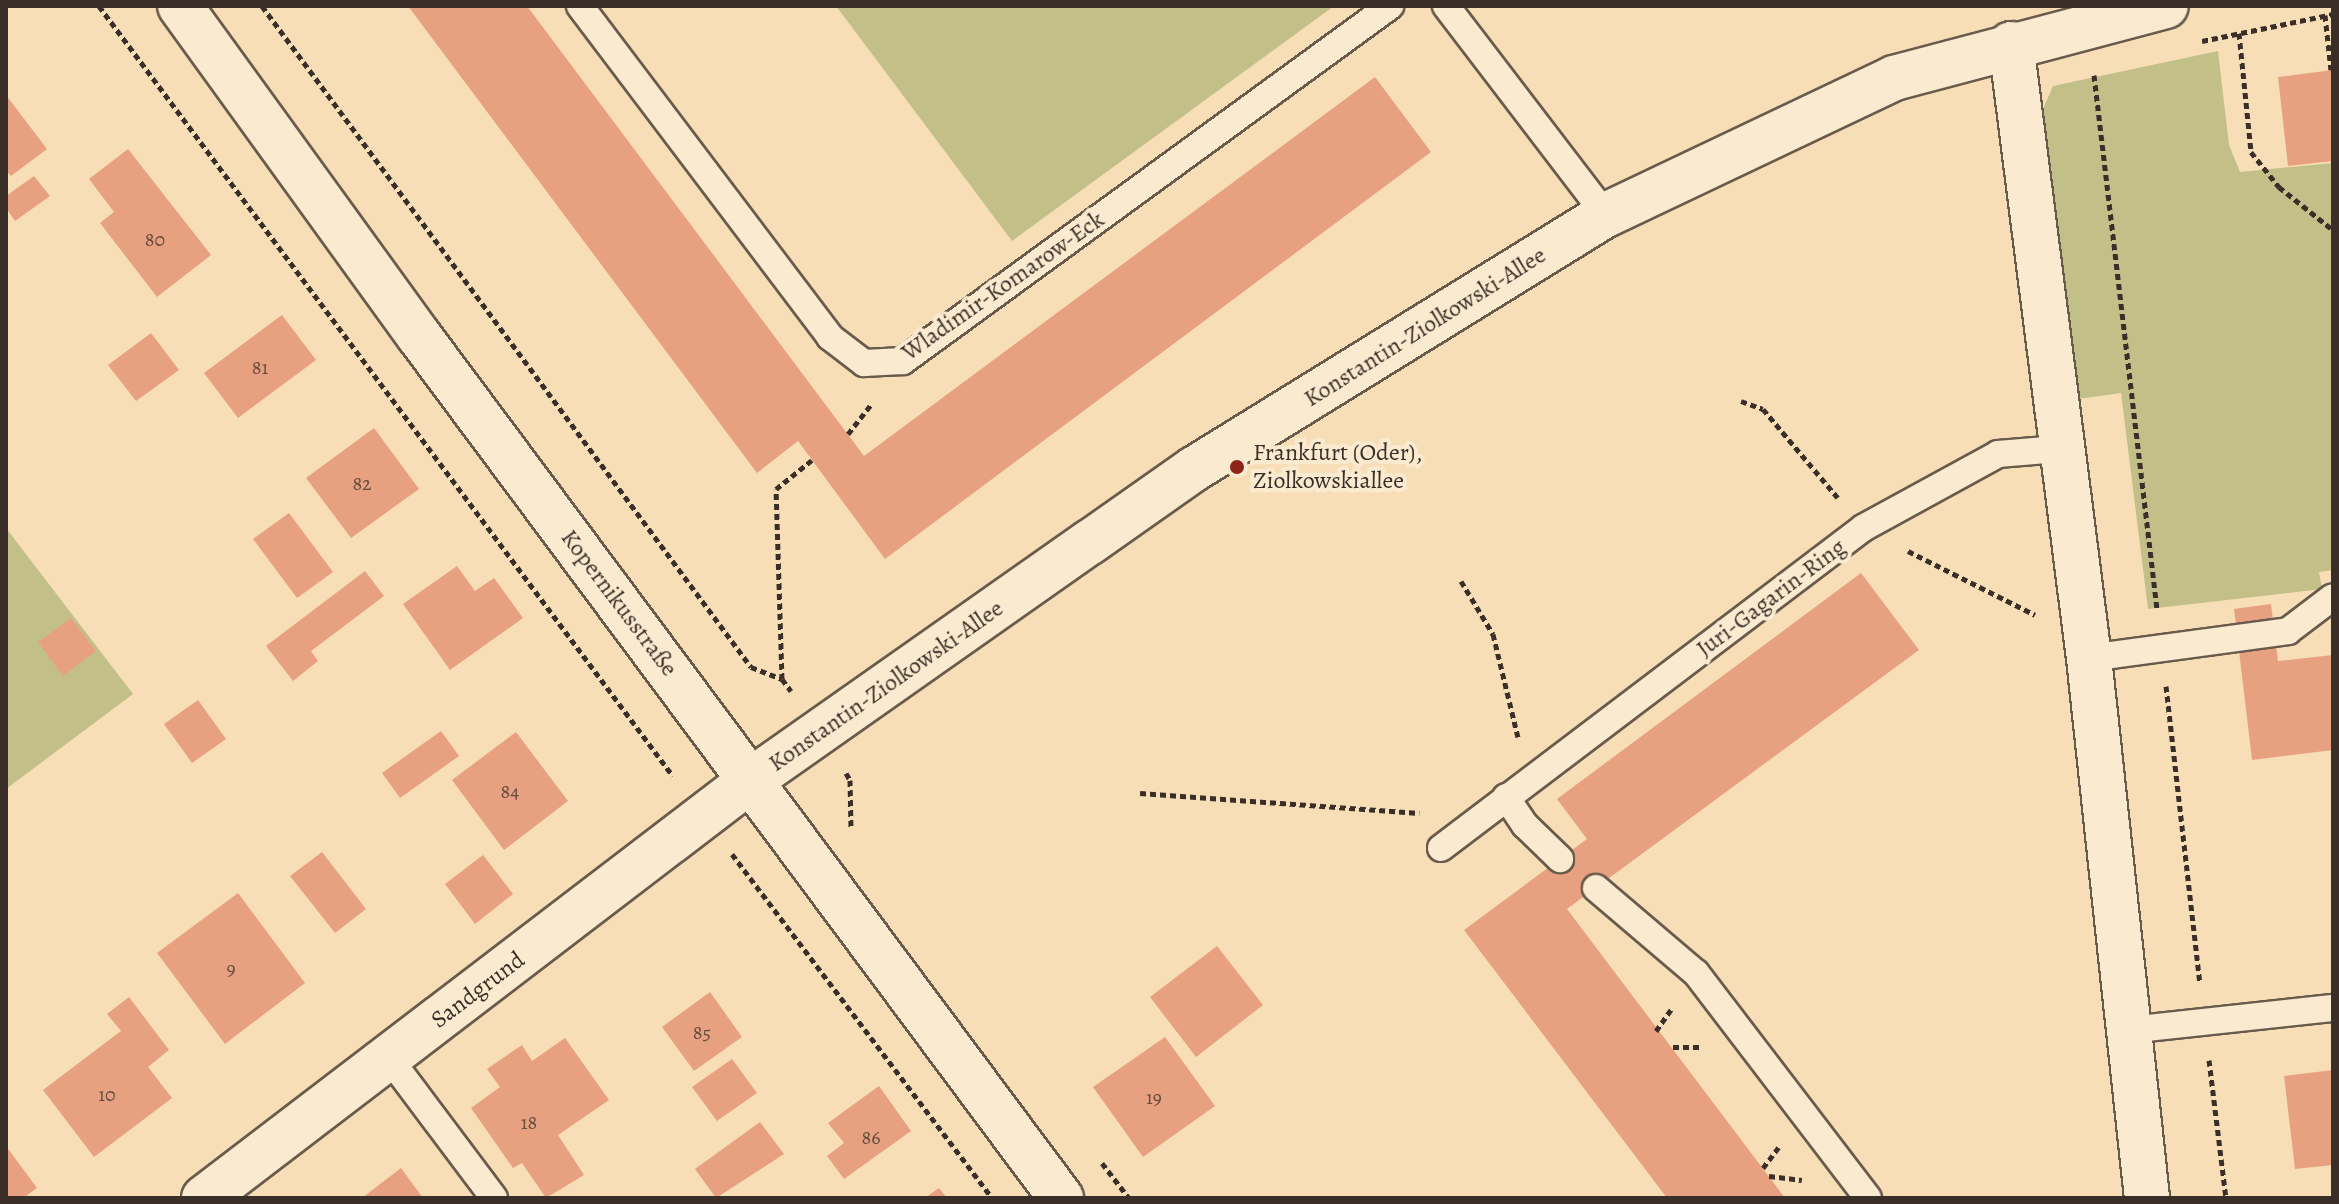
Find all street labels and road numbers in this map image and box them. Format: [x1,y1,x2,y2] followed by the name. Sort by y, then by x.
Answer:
[896,205,1110,367] street label: Wladimir-Komarow-Eck
[1299,241,1551,413] street label: Konstantin-Ziolkowski-Allee
[555,524,683,682] street label: Kopernikusstraße
[1691,533,1851,663] street label: Juri-Gagarin-Ring
[763,594,1009,778] street label: Konstantin-Ziolkowski-Allee
[426,945,530,1035] street label: Sandgrund

